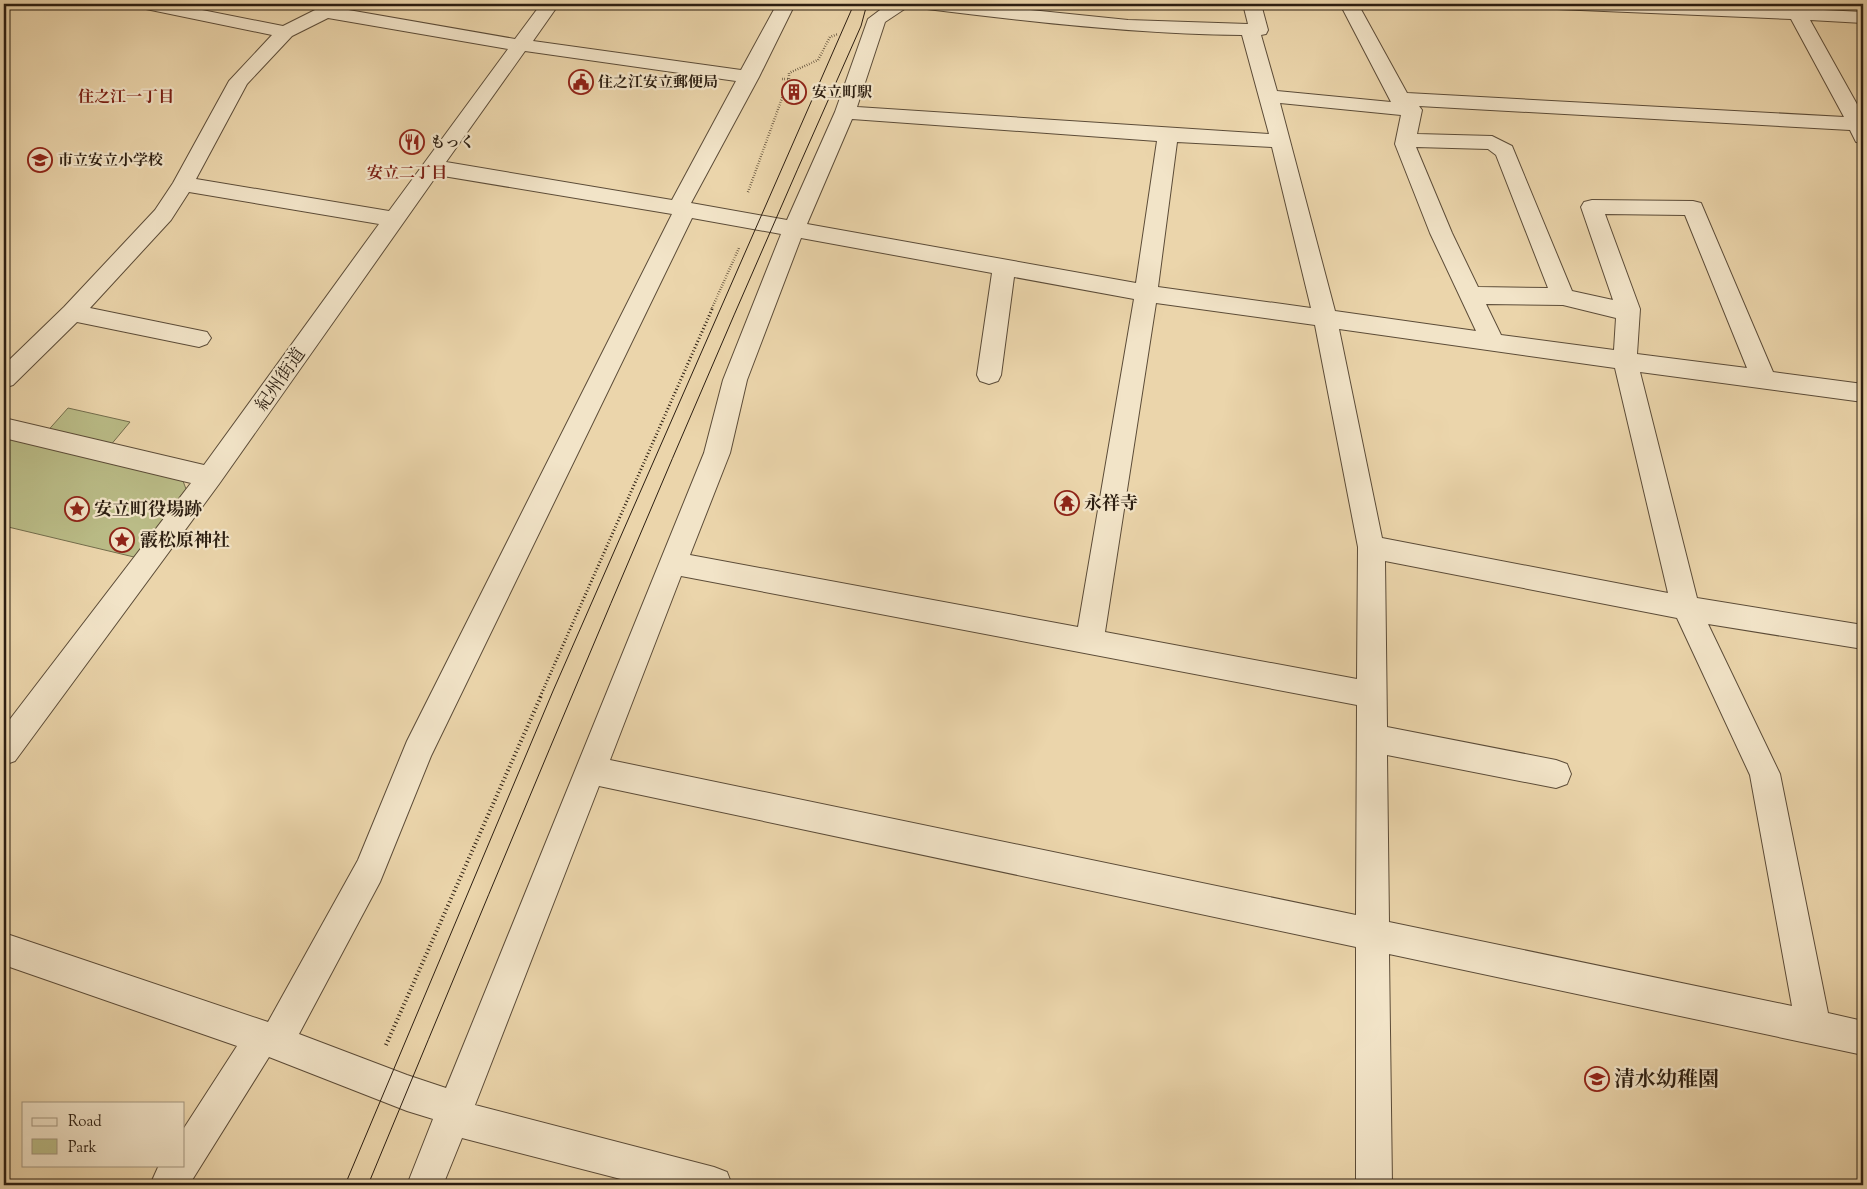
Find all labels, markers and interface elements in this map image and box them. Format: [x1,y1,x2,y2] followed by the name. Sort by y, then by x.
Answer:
[568,69,594,95] public building icon: 住之江安立郵便局
[598,73,718,94] place label: 住之江安立郵便局
[781,79,807,105] building icon: 安立町駅
[812,83,872,104] place label: 安立町駅
[78,87,174,110] district label: 住之江一丁目
[399,129,425,155] restaurant icon: もっく
[430,133,475,154] place label: もっく
[27,147,53,173] school or university icon: 市立安立小学校
[58,151,163,172] place label: 市立安立小学校
[367,163,447,186] district label: 安立二丁目
[250,343,313,417] street label: 紀州街道
[1054,490,1080,516] temple icon: 永祥寺
[1084,492,1138,518] place label: 永祥寺
[64,496,90,522] place icon: 安立町役場跡
[94,498,202,524] place label: 安立町役場跡
[109,527,135,553] place icon: 霰松原神社
[140,529,230,555] place label: 霰松原神社
[1584,1066,1610,1092] school or university icon: 清水幼稚園
[1614,1066,1719,1096] place label: 清水幼稚園
[22,1102,185,1166] legend
[68,1112,102,1133] text: Road
[68,1138,97,1159] text: Park

